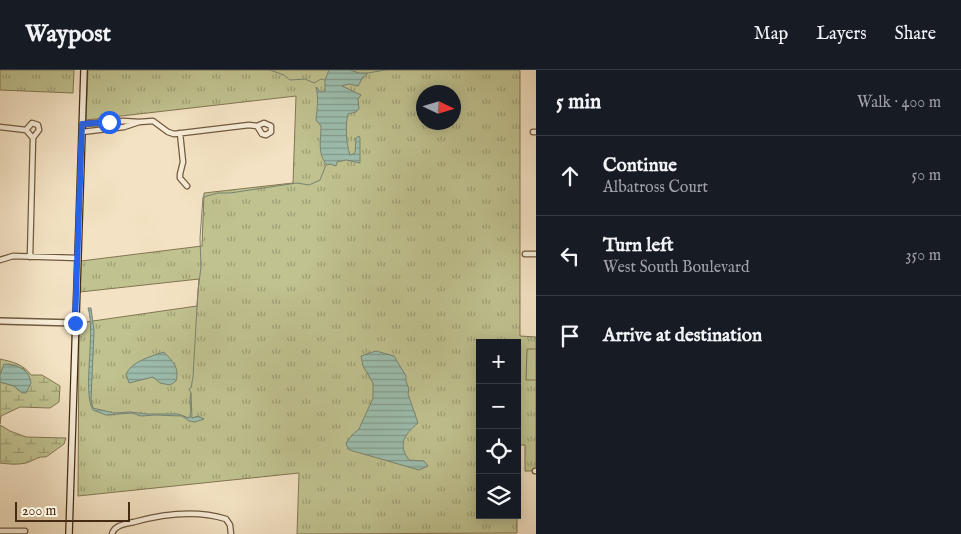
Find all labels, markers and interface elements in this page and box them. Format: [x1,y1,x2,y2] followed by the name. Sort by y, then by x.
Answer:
[25,19,111,50] text: Waypost
[754,23,788,46] text: Map
[816,23,867,46] text: Layers
[895,23,936,46] text: Share
[416,85,461,130] north arrow
[556,89,601,116] text: 5 min
[857,93,941,113] text: Walk · 400 m
[98,111,121,134] route start
[603,154,677,178] text: Continue
[556,162,584,190] icon: ahead
[912,166,941,186] text: 50 m
[603,178,708,198] text: Albatross Court
[603,234,674,258] text: Turn left
[556,242,584,270] icon: left
[906,246,941,266] text: 350 m
[603,258,749,278] text: West South Boulevard
[64,312,87,335] route end
[556,322,584,350] icon: arrive
[603,324,762,348] text: Arrive at destination
[476,339,521,519] map controls
[476,339,521,384] button: +
[476,384,521,429] button: −
[476,429,521,474] button: locate
[476,474,521,519] button: layers
[15,499,130,522] scale bar
[22,502,56,520] text: 200 m

